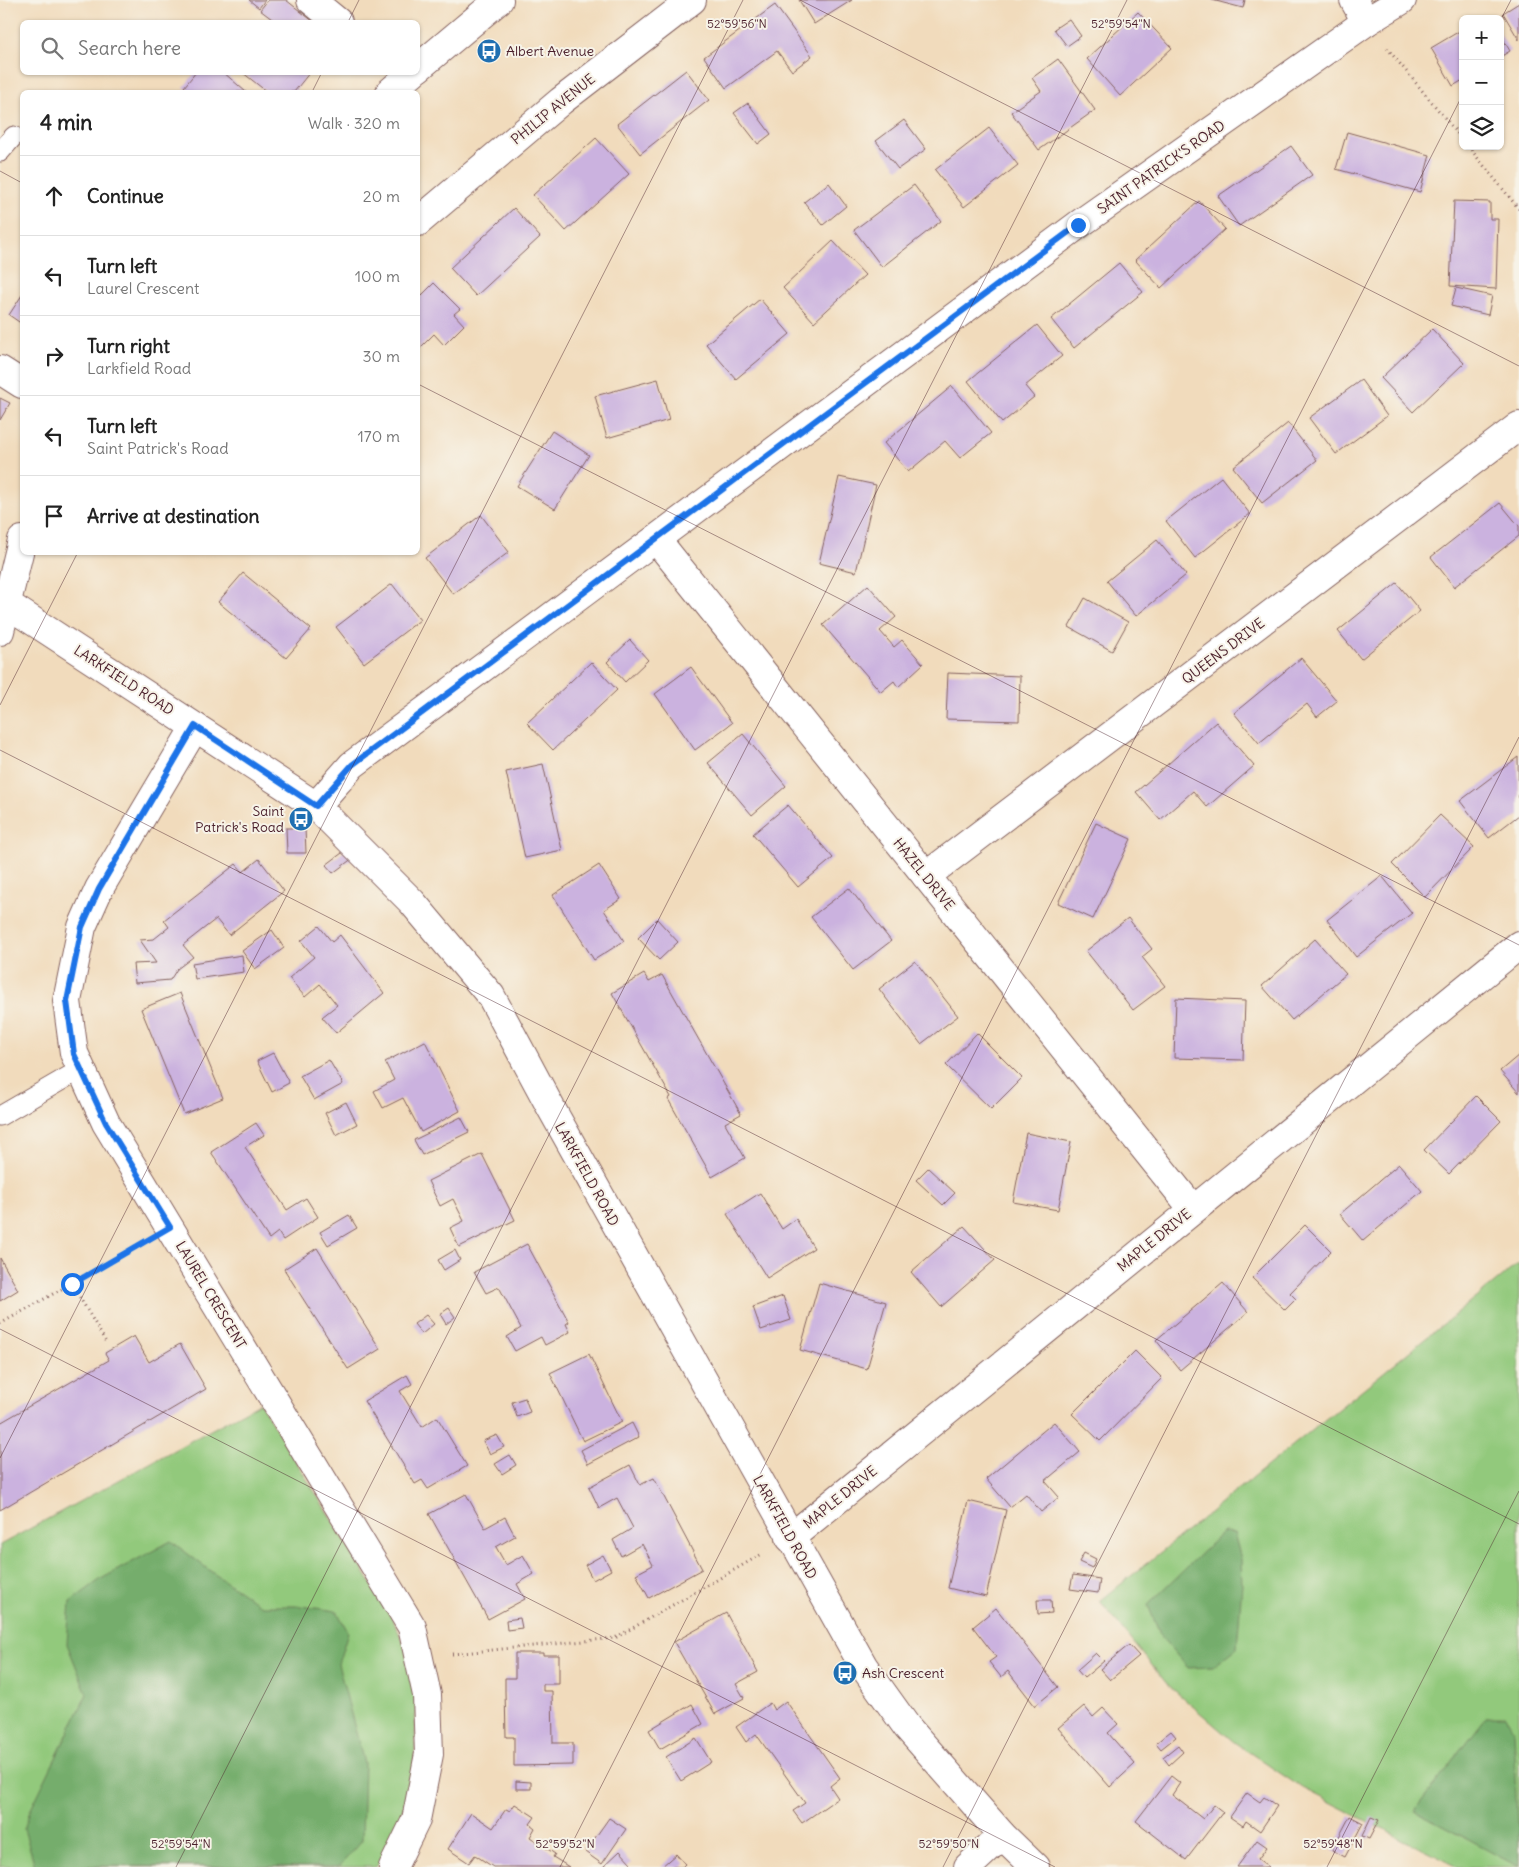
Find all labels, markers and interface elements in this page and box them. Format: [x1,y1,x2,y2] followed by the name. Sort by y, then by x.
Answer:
[1459,15,1504,150] map controls
[1459,15,1504,60] button: +
[707,16,767,31] text: 52°59'56"N
[1091,16,1151,31] text: 52°59'54"N
[20,20,420,75] search box
[38,34,66,62] icon: search
[78,36,181,60] text: Search here
[476,38,502,64] bus stop icon: Albert Avenue
[506,42,594,60] place label: Albert Avenue
[1459,60,1504,105] button: −
[507,70,599,148] street label: PHILIP AVENUE
[1459,105,1504,150] button: layers
[40,109,92,136] text: 4 min
[308,113,400,133] text: Walk · 320 m
[1094,116,1228,218] street label: SAINT PATRICK'S ROAD
[40,182,68,210] icon: ahead
[87,184,164,208] text: Continue
[363,186,400,206] text: 20 m
[1067,214,1090,237] route end
[87,254,157,278] text: Turn left
[40,262,68,290] icon: left
[355,266,400,286] text: 100 m
[87,278,199,298] text: Laurel Crescent
[87,334,170,358] text: Turn right
[40,342,68,370] icon: right
[363,346,400,366] text: 30 m
[87,358,191,378] text: Larkfield Road
[87,414,157,438] text: Turn left
[40,422,68,450] icon: left
[357,426,400,446] text: 170 m
[87,438,229,458] text: Saint Patrick's Road
[40,502,68,530] icon: arrive
[87,504,260,528] text: Arrive at destination
[1178,614,1268,688] street label: QUEENS DRIVE
[71,641,178,719] street label: LARKFIELD ROAD
[195,802,284,836] place label: Saint Patrick's Road
[288,806,314,832] bus stop icon: Saint Patrick's Road
[889,834,959,914] street label: HAZEL DRIVE
[551,1119,623,1229] street label: LARKFIELD ROAD
[1113,1205,1195,1275] street label: MAPLE DRIVE
[172,1238,250,1352] street label: LAUREL CRESCENT
[61,1273,84,1296] route start
[799,1462,881,1532] street label: MAPLE DRIVE
[749,1472,821,1582] street label: LARKFIELD ROAD
[832,1660,858,1686] bus stop icon: Ash Crescent
[862,1664,945,1682] place label: Ash Crescent
[151,1836,211,1851] text: 52°59'54"N
[535,1836,595,1851] text: 52°59'52"N
[919,1836,979,1851] text: 52°59'50"N
[1303,1836,1363,1851] text: 52°59'48"N

